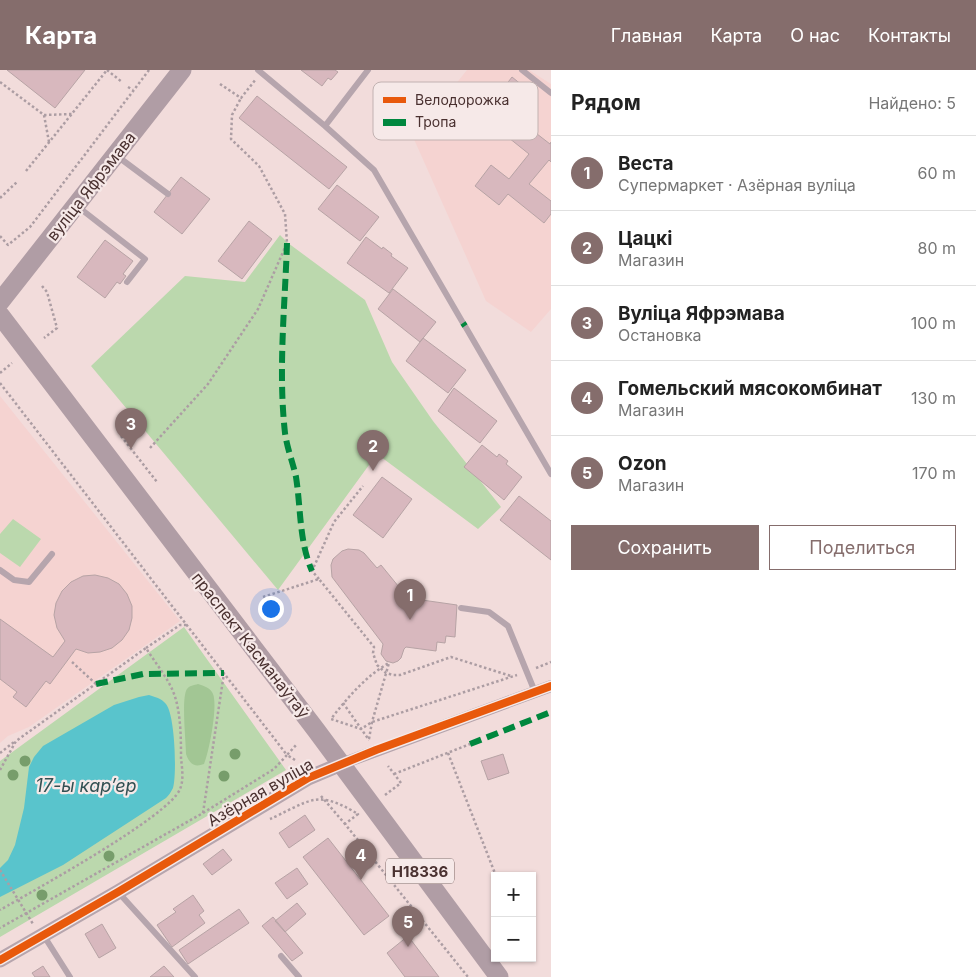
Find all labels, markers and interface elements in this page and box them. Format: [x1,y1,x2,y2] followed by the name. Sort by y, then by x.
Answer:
[25,21,97,50] text: Карта
[611,25,682,46] text: Главная
[710,25,762,46] text: Карта
[790,25,840,46] text: О нас
[868,25,951,46] text: Контакты
[373,82,538,140] legend
[571,90,641,115] text: Рядом
[415,91,509,108] text: Велодорожка
[868,93,956,113] text: Найдено: 5
[415,113,456,130] text: Тропа
[42,127,140,245] street label: вуліца Яфрэмава
[618,152,674,175] text: Веста
[584,163,590,183] text: 1
[917,163,956,183] text: 60 m
[618,175,856,195] text: Супермаркет · Азёрная вуліца
[618,227,672,250] text: Цацкі
[582,238,592,258] text: 2
[917,238,956,258] text: 80 m
[618,250,684,270] text: Магазин
[618,302,785,325] text: Вуліца Яфрэмава
[582,313,592,333] text: 3
[911,313,956,333] text: 100 m
[618,325,702,345] text: Остановка
[618,377,882,400] text: Гомельский мясокомбинат
[582,388,592,408] text: 4
[911,388,956,408] text: 130 m
[618,400,684,420] text: Магазин
[115,408,147,449] pin: 3
[357,430,389,471] pin: 2
[618,452,667,475] text: Ozon
[582,463,592,483] text: 5
[912,463,956,483] text: 170 m
[618,475,684,495] text: Магазин
[571,525,759,570] button: Сохранить
[769,525,956,570] button: Поделиться
[188,568,314,722] street label: праспект Касманаўтаў
[394,579,426,620] pin: 1
[258,596,284,622] your location
[204,754,316,830] street label: Азёрная вуліца
[35,775,137,796] water label: 17-ы кар’ер
[345,839,377,880] pin: 4
[386,858,454,884] road number: Н18336
[491,872,536,962] map controls
[491,872,536,917] button: +
[392,906,424,947] pin: 5
[491,917,536,962] button: −

